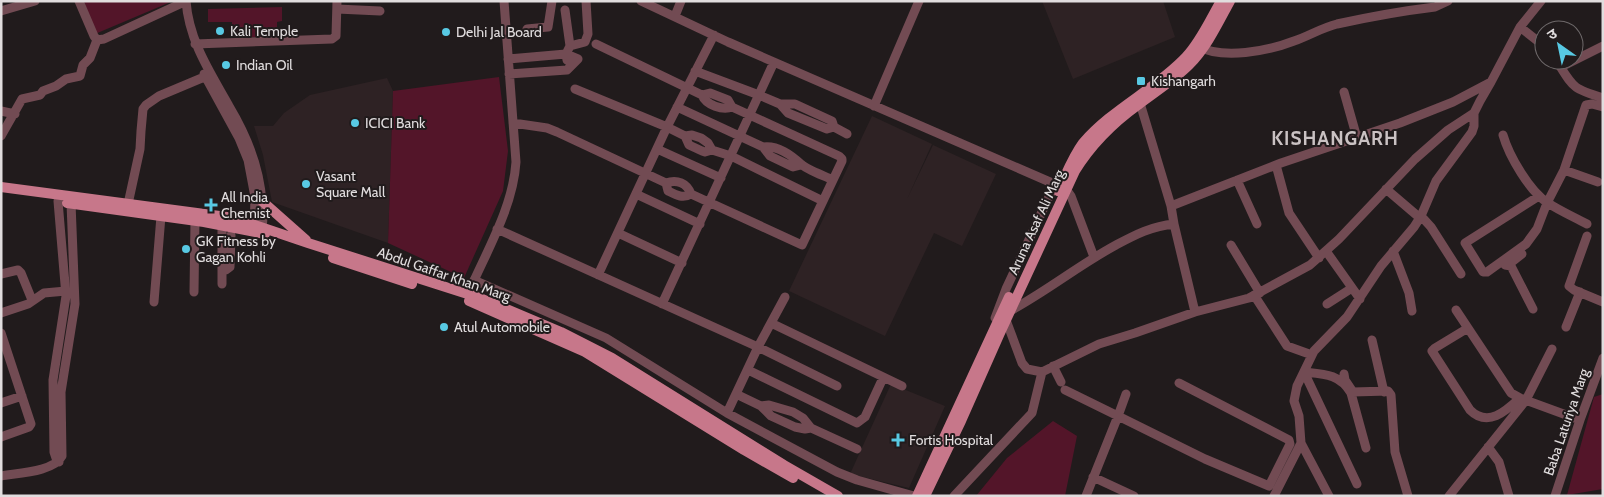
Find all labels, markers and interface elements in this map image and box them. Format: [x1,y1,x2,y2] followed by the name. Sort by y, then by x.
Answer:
[1534,20,1584,70] north arrow
[230,22,298,40] place label: Kali Temple
[456,23,542,41] place label: Delhi Jal Board
[1544,24,1561,44] text: उ
[214,25,226,37] marker: Kali Temple
[440,26,452,38] marker: Delhi Jal Board
[236,56,293,74] place label: Indian Oil
[220,59,232,71] marker: Indian Oil
[1151,72,1216,90] place label: Kishangarh
[1135,75,1147,87] marker: Kishangarh
[365,114,426,132] place label: ICICI Bank
[349,117,361,129] marker: ICICI Bank
[1271,127,1399,150] district label: KISHANGARH
[1004,166,1069,278] street label: Aruna Asaf Ali Marg
[316,167,386,201] place label: Vasant Square Mall
[300,178,312,190] marker: Vasant Square Mall
[221,188,270,222] place label: All India Chemist
[205,199,217,211] marker: All India Chemist
[196,232,276,266] place label: GK Fitness by Gagan Kohli
[180,243,192,255] marker: GK Fitness by Gagan Kohli
[375,243,514,306] street label: Abdul Gaffar Khan Marg
[454,318,550,336] place label: Atul Automobile
[438,321,450,333] marker: Atul Automobile
[1539,365,1593,478] street label: Baba Laturiya Marg
[909,431,994,449] place label: Fortis Hospital
[891,433,905,447] marker: Fortis Hospital

